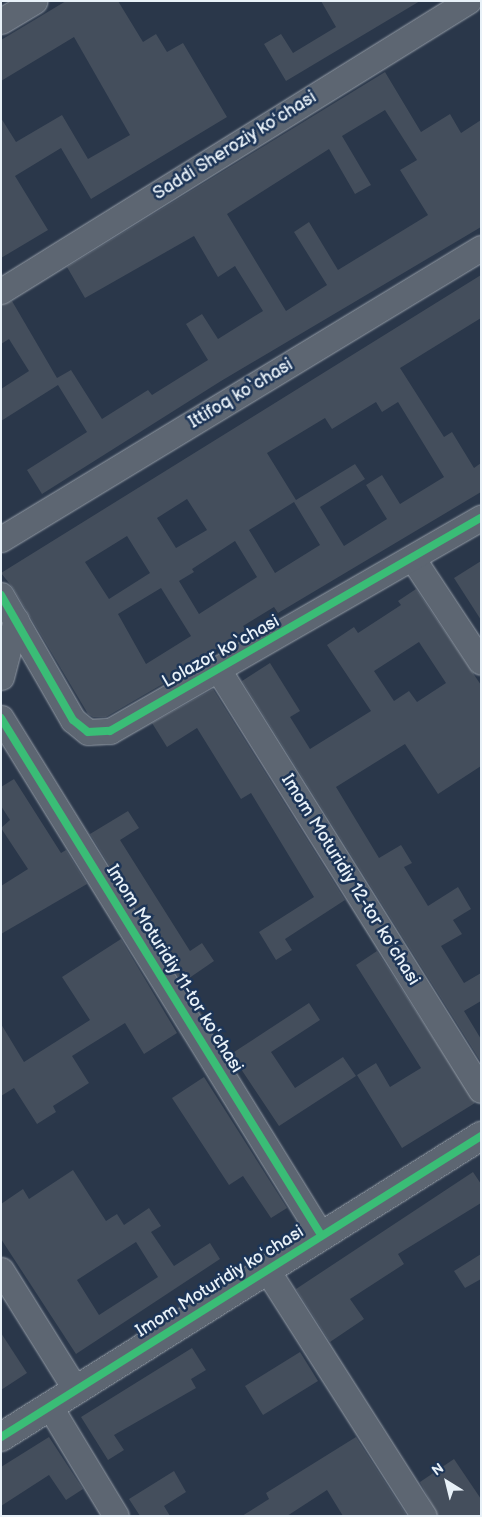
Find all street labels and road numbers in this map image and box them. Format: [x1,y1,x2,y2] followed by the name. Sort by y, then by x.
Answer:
[149,87,321,205] street label: Saddi Sheroziy koʻchasi
[185,354,297,434] street label: Ittifoq ko‘chasi
[159,611,283,693] street label: Lolazor ko‘chasi
[276,770,424,990] street label: Imom Moturidiy 12-tor koʻchasi
[101,861,247,1077] street label: Imom Moturidiy 11-tor koʻchasi
[131,1221,309,1343] street label: Imom Moturidiy koʻchasi

